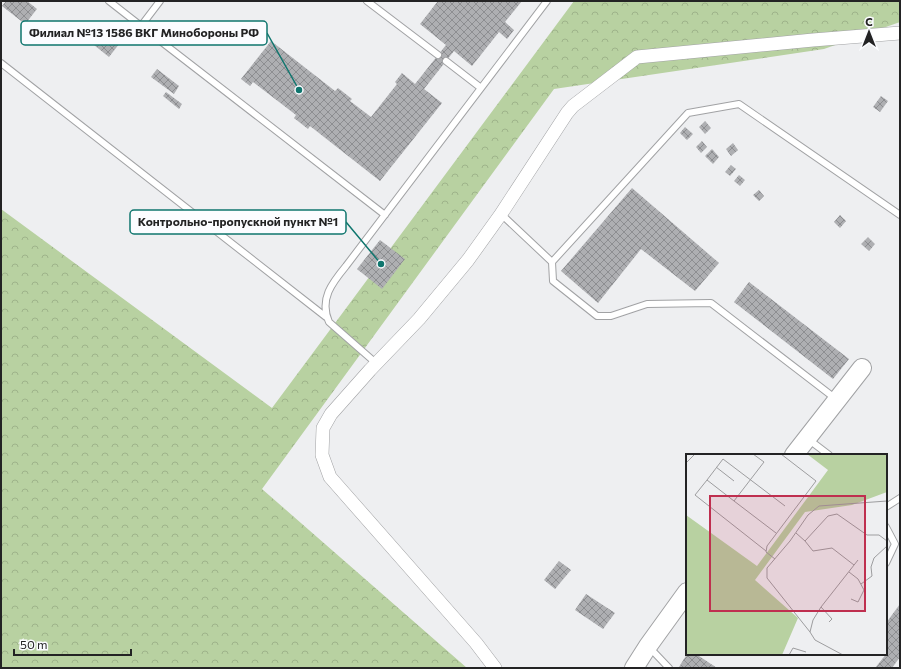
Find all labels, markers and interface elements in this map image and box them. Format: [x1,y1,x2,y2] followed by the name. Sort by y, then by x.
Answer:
[849,12,889,52] north arrow
[865,15,873,28] text: С
[21,21,267,45] callout: Филиал №13 1586 ВКГ Минобороны РФ
[29,25,259,39] text: Филиал №13 1586 ВКГ Минобороны РФ
[130,210,346,234] callout: Контрольно-пропускной пункт №1
[138,214,338,228] text: Контрольно-пропускной пункт №1
[686,454,887,655] inset map
[14,631,131,657] scale bar
[20,637,48,651] text: 50 m

